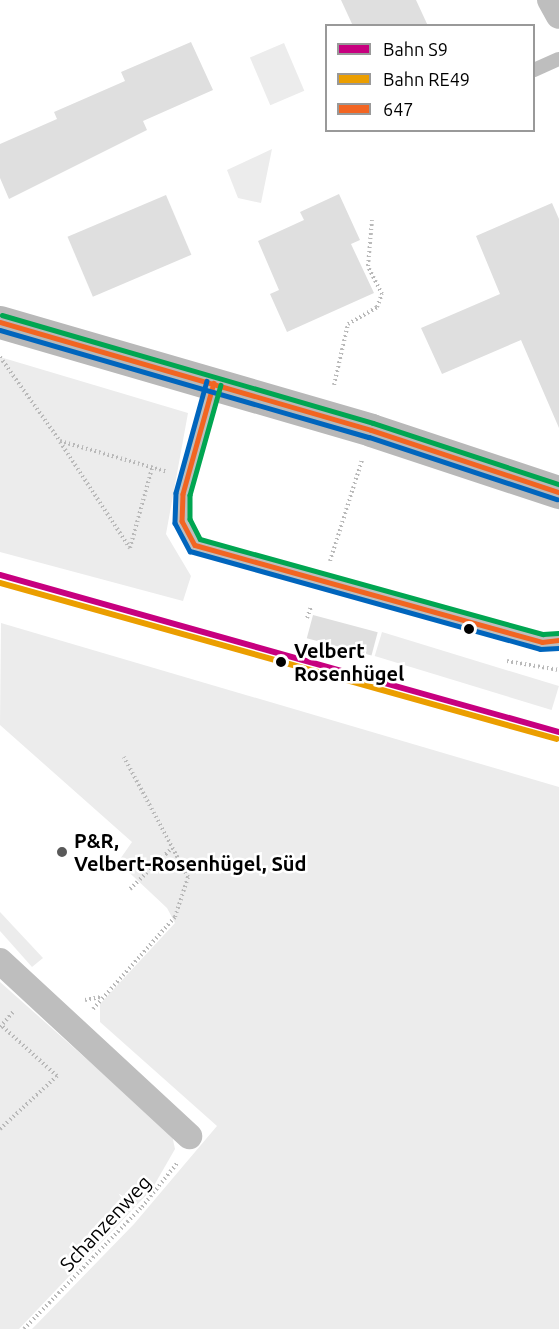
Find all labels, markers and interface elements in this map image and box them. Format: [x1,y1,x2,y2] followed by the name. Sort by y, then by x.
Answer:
[325,24,535,132] legend
[383,39,448,59] text: Bahn S9
[383,69,470,89] text: Bahn RE49
[383,99,413,119] text: 647
[463,623,475,635] unlabelled marker
[294,638,404,685] place label: Velbert Rosenhügel
[272,653,290,671] marker: Velbert Rosenhügel
[74,828,306,875] place label: P&R, Velbert-Rosenhügel, Süd
[55,845,69,859] marker: P&R, Velbert-Rosenhügel, Süd
[54,1170,156,1276] street label: Schanzenweg

